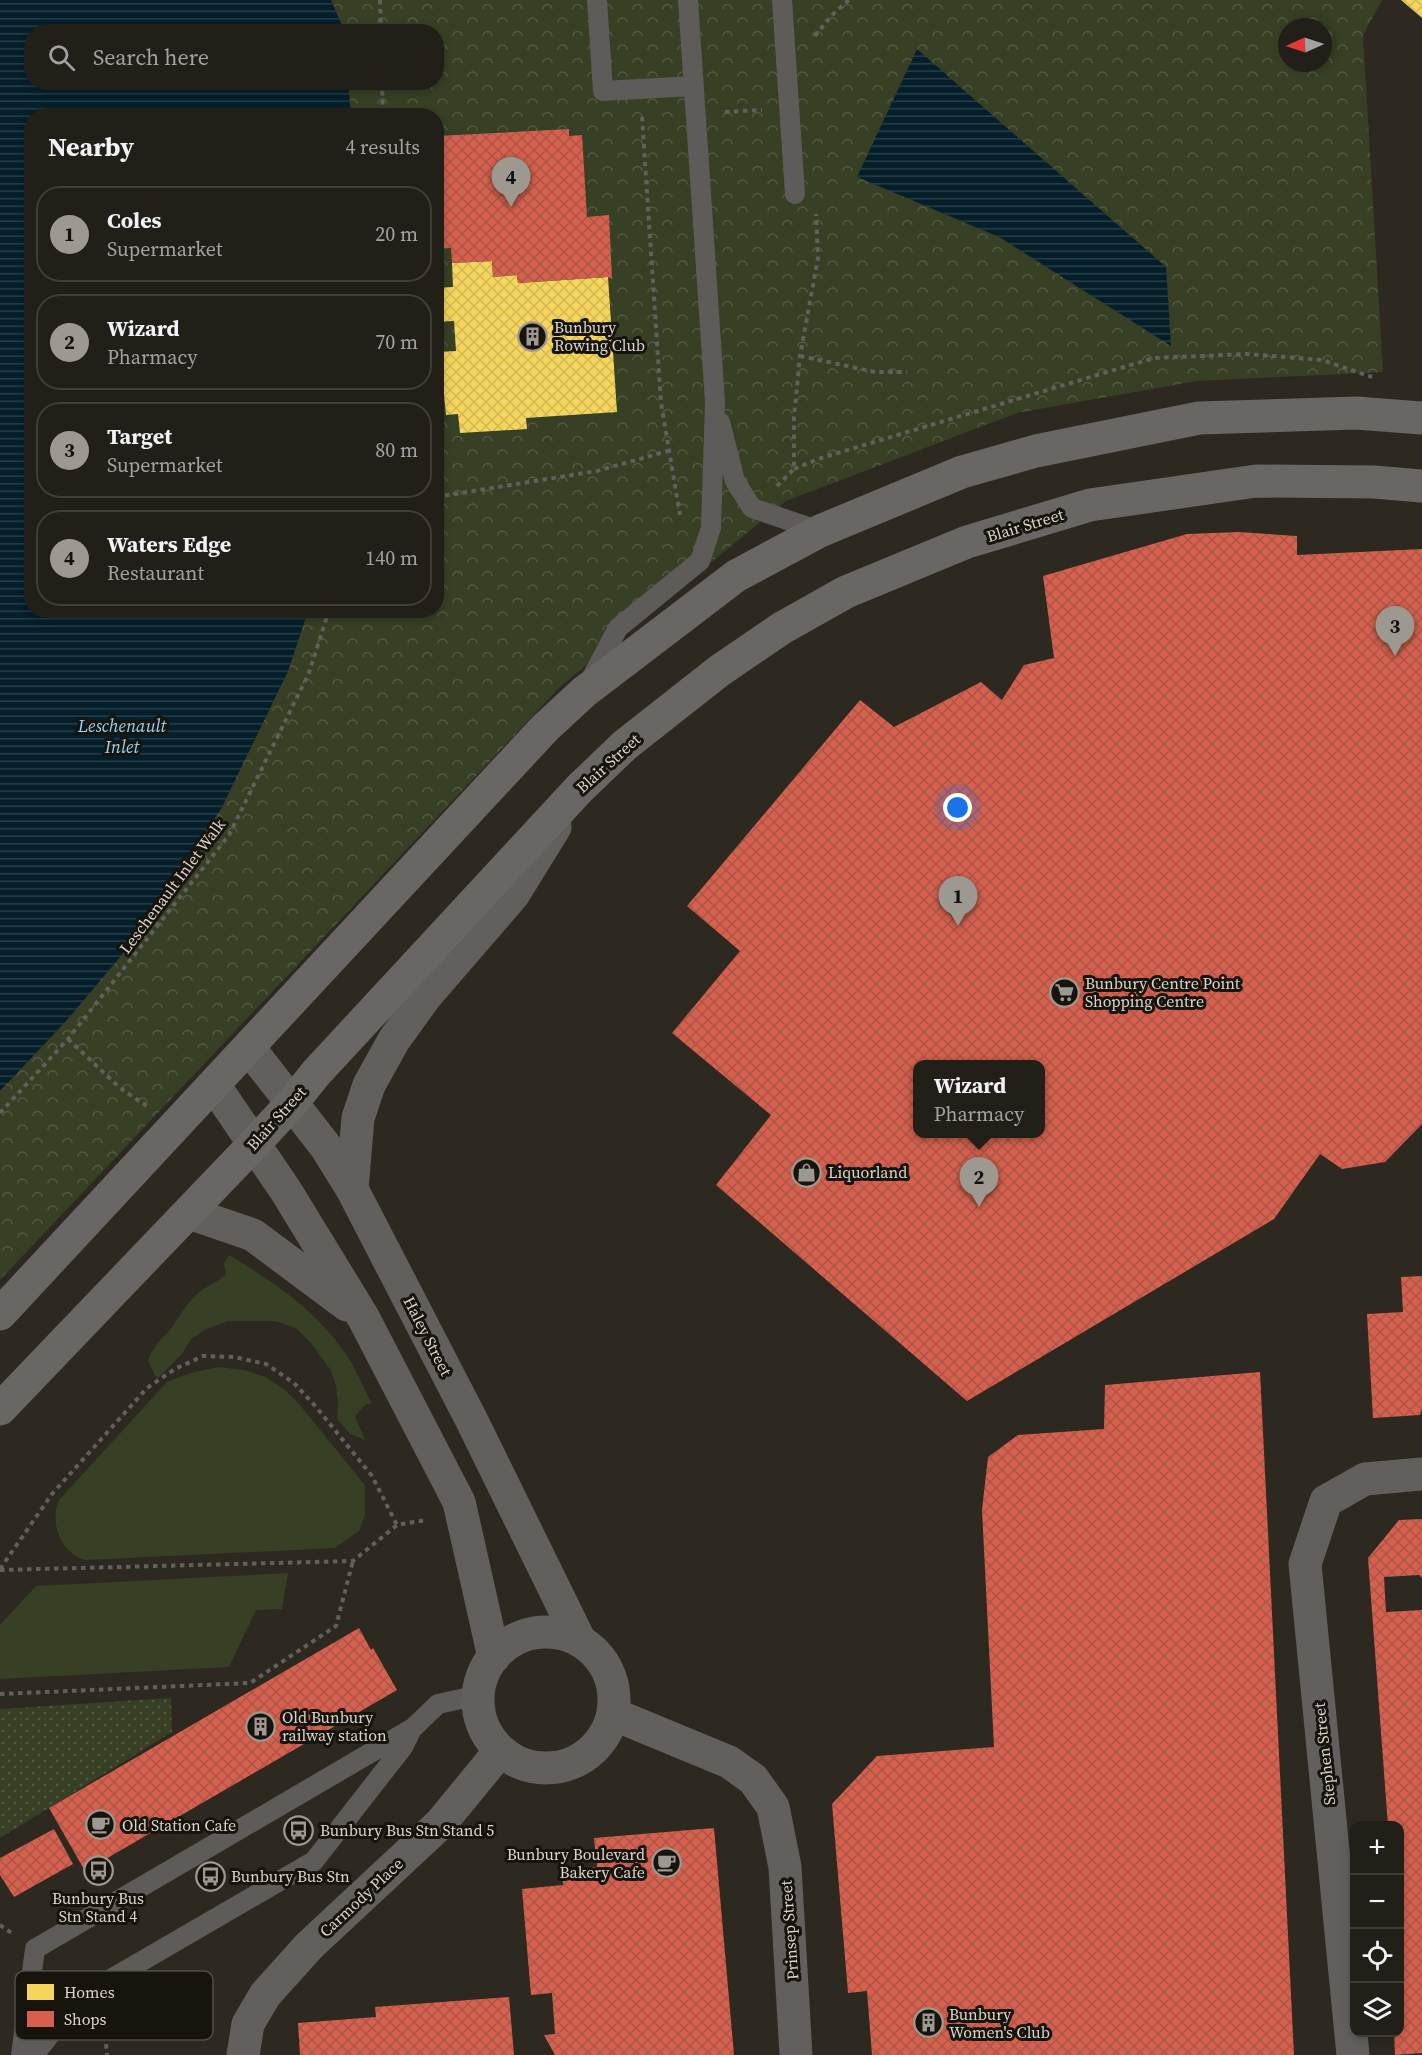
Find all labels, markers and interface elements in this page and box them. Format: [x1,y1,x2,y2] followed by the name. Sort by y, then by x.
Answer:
[1278,18,1332,72] north arrow
[24,24,444,90] search box
[45,41,78,74] icon: search
[93,42,209,72] text: Search here
[48,129,134,165] text: Nearby
[345,133,420,161] text: 4 results
[492,158,530,207] pin: 4
[107,205,162,235] text: Coles
[64,220,75,248] text: 1
[375,220,418,248] text: 20 m
[107,235,222,263] text: Supermarket
[107,313,180,343] text: Wizard
[554,316,645,356] place label: Bunbury Rowing Club
[517,320,549,352] building icon: Bunbury Rowing Club
[64,328,75,356] text: 2
[375,328,418,356] text: 70 m
[107,343,198,371] text: Pharmacy
[107,421,172,451] text: Target
[64,436,75,464] text: 3
[375,436,418,464] text: 80 m
[107,451,222,479] text: Supermarket
[984,503,1067,547] street label: Blair Street
[107,529,231,559] text: Waters Edge
[64,544,75,572] text: 4
[365,544,418,572] text: 140 m
[107,559,204,587] text: Restaurant
[1376,606,1414,656] pin: 3
[77,713,167,759] water label: Leschenault Inlet
[571,728,645,798] street label: Blair Street
[943,793,972,822] your location
[114,814,230,958] street label: Leschenault Inlet Walk
[938,876,978,926] pin: 1
[1085,972,1241,1012] place label: Bunbury Centre Point Shopping Centre
[1048,976,1080,1008] supermarket icon: Bunbury Centre Point Shopping Centre
[913,1060,1045,1138] popup
[934,1070,1006,1100] text: Wizard
[241,1081,311,1155] street label: Blair Street
[934,1100,1024,1128] text: Pharmacy
[791,1156,823,1188] shop icon: Liquorland
[960,1158,998,1207] pin: 2
[828,1161,907,1183] place label: Liquorland
[399,1292,458,1380] street label: Haley Street
[1308,1701,1340,1806] street label: Stephen Street
[282,1706,387,1746] place label: Old Bunbury railway station
[245,1710,277,1742] building icon: Old Bunbury railway station
[85,1809,117,1841] cafe icon: Old Station Cafe
[122,1814,236,1836] place label: Old Station Cafe
[283,1814,315,1846] bus stop icon: Bunbury Bus Stn Stand 5
[320,1819,494,1841] place label: Bunbury Bus Stn Stand 5
[1350,1821,1404,2037] map controls
[1350,1821,1404,1875] button: +
[507,1843,645,1883] place label: Bunbury Boulevard Bakery Cafe
[650,1847,682,1879] cafe icon: Bunbury Boulevard Bakery Cafe
[314,1852,408,1942] street label: Carmody Place
[82,1854,114,1886] bus stop icon: Bunbury Bus Stn Stand 4
[194,1860,226,1892] bus stop icon: Bunbury Bus Stn
[231,1865,350,1887] place label: Bunbury Bus Stn
[1350,1875,1404,1929] button: −
[774,1879,803,1981] street label: Prinsep Street
[52,1887,144,1927] place label: Bunbury Bus Stn Stand 4
[1350,1929,1404,1983] button: locate
[15,1971,213,2040] legend
[64,1981,115,2003] text: Homes
[1350,1983,1404,2037] button: layers
[949,2003,1050,2043] place label: Bunbury Women's Club
[912,2007,944,2039] building icon: Bunbury Women's Club
[64,2008,107,2030] text: Shops

